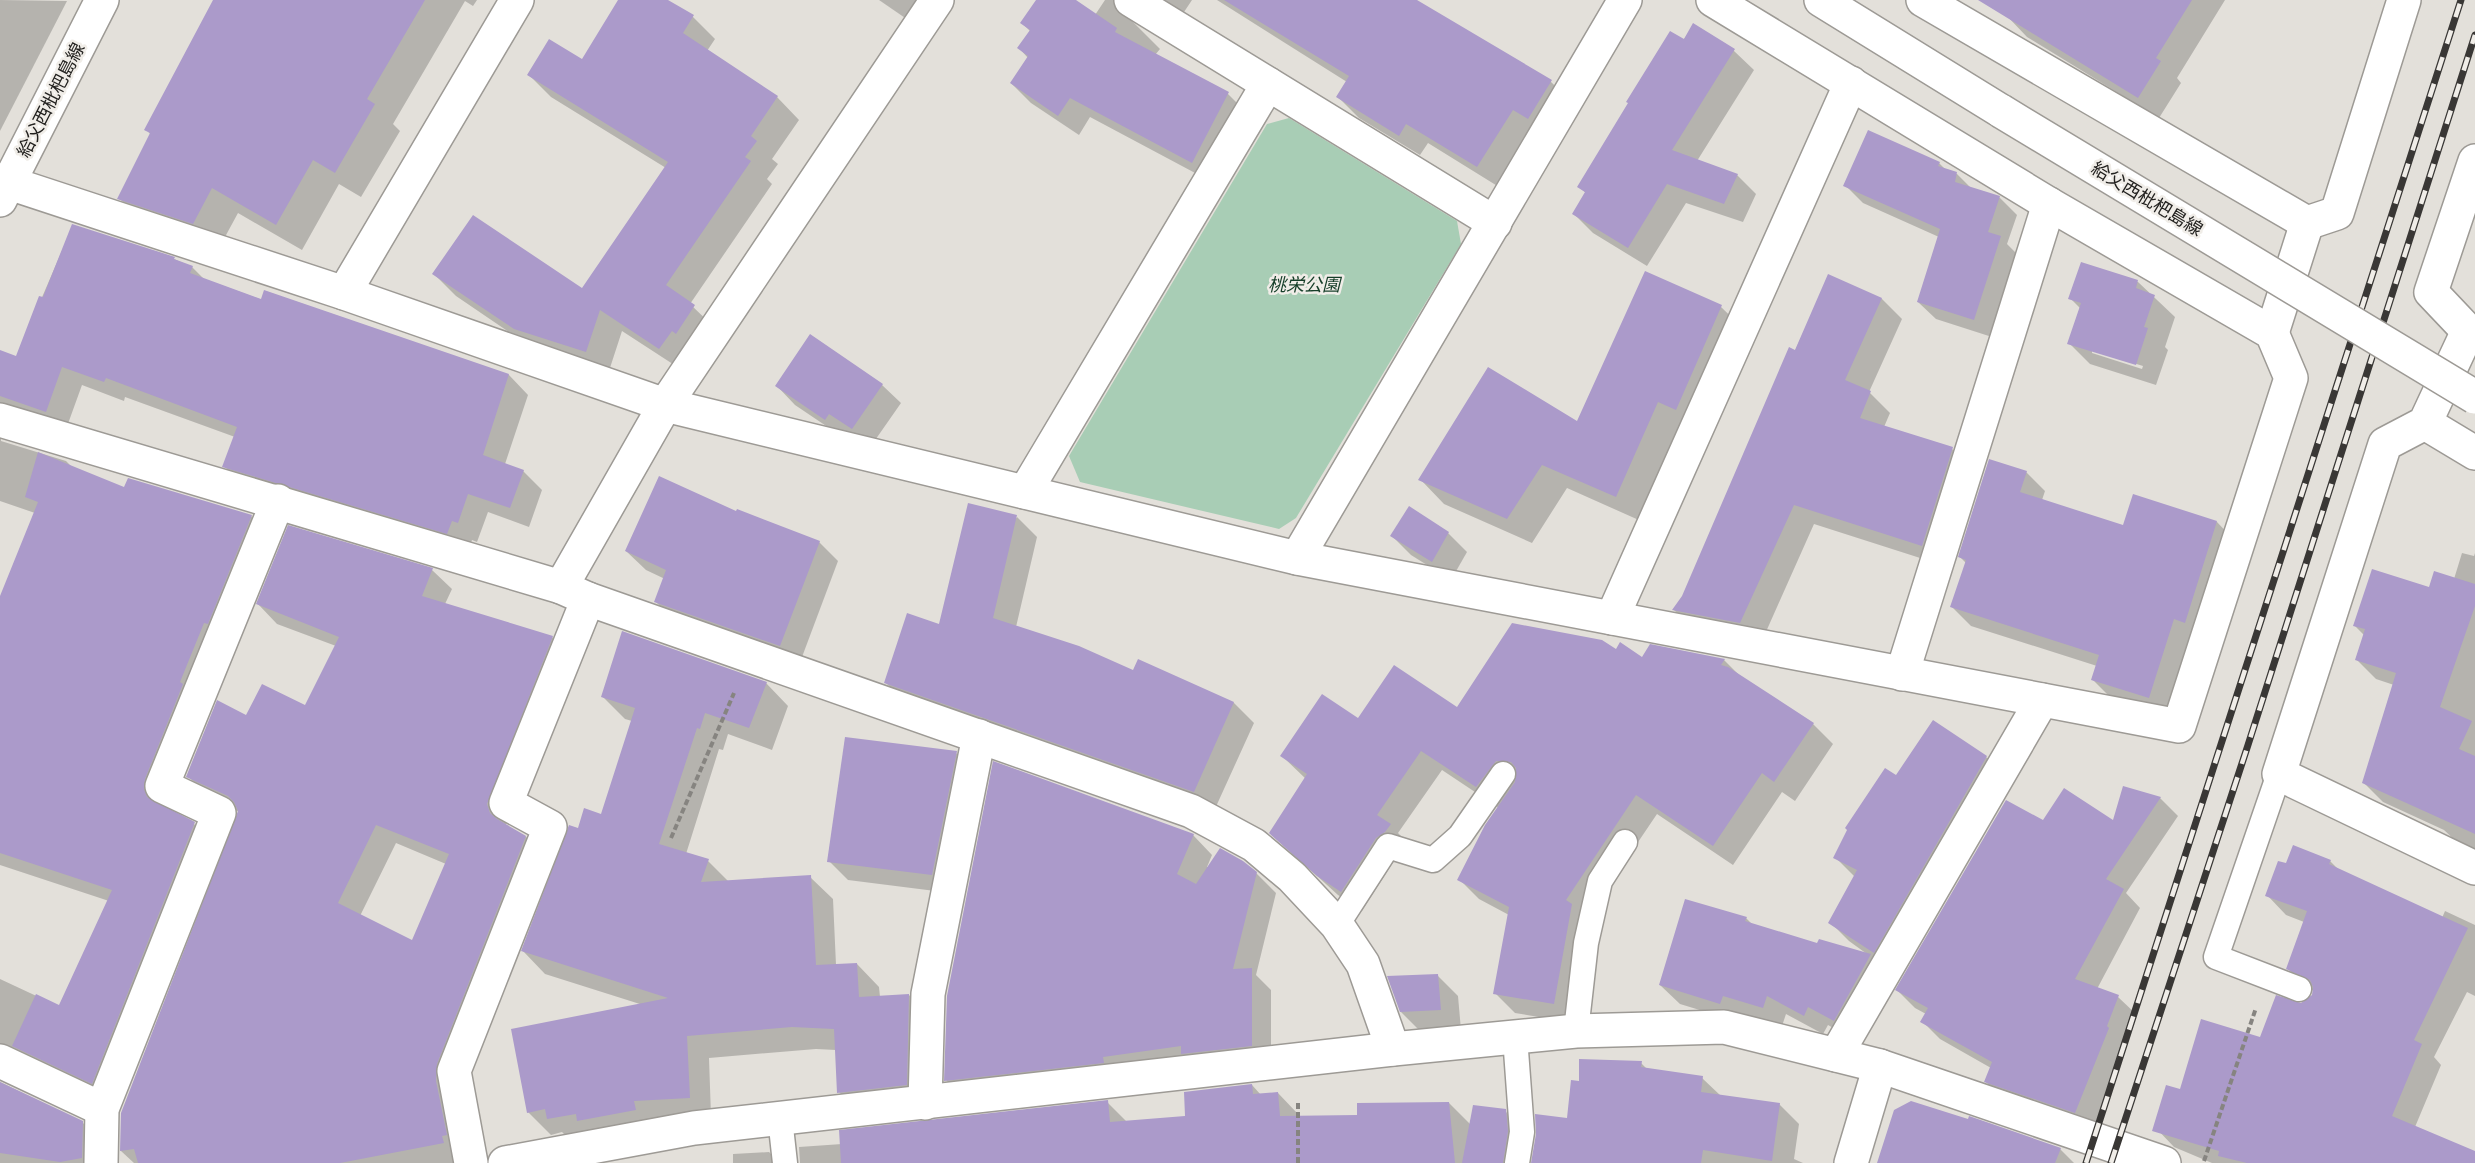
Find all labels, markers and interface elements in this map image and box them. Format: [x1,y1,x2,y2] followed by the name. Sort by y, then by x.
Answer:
[13,39,89,161] street label: 給父西枇杷島線
[2088,158,2206,240] street label: 給父西枇杷島線
[1268,275,1343,295] park label: 桃栄公園

